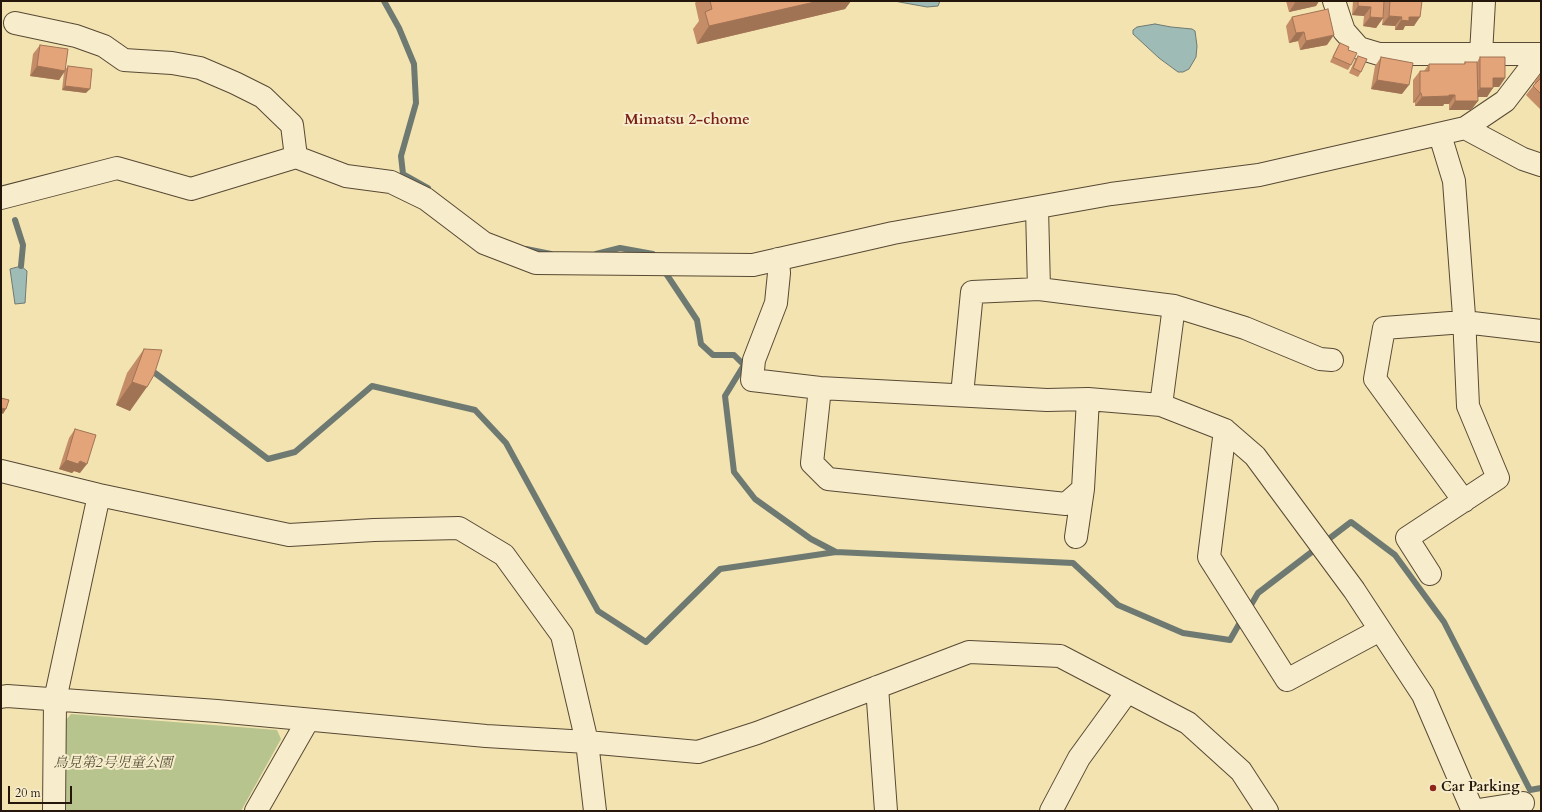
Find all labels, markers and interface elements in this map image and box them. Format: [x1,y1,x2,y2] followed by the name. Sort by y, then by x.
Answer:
[624,112,750,130] district label: Mimatsu 2-chome
[53,756,173,772] park label: 鳥見第2号児童公園
[10,778,74,804] scale bar
[1441,780,1520,796] place label: Car Parking
[1428,783,1438,793] marker: Car Parking
[15,785,41,801] text: 20 m

